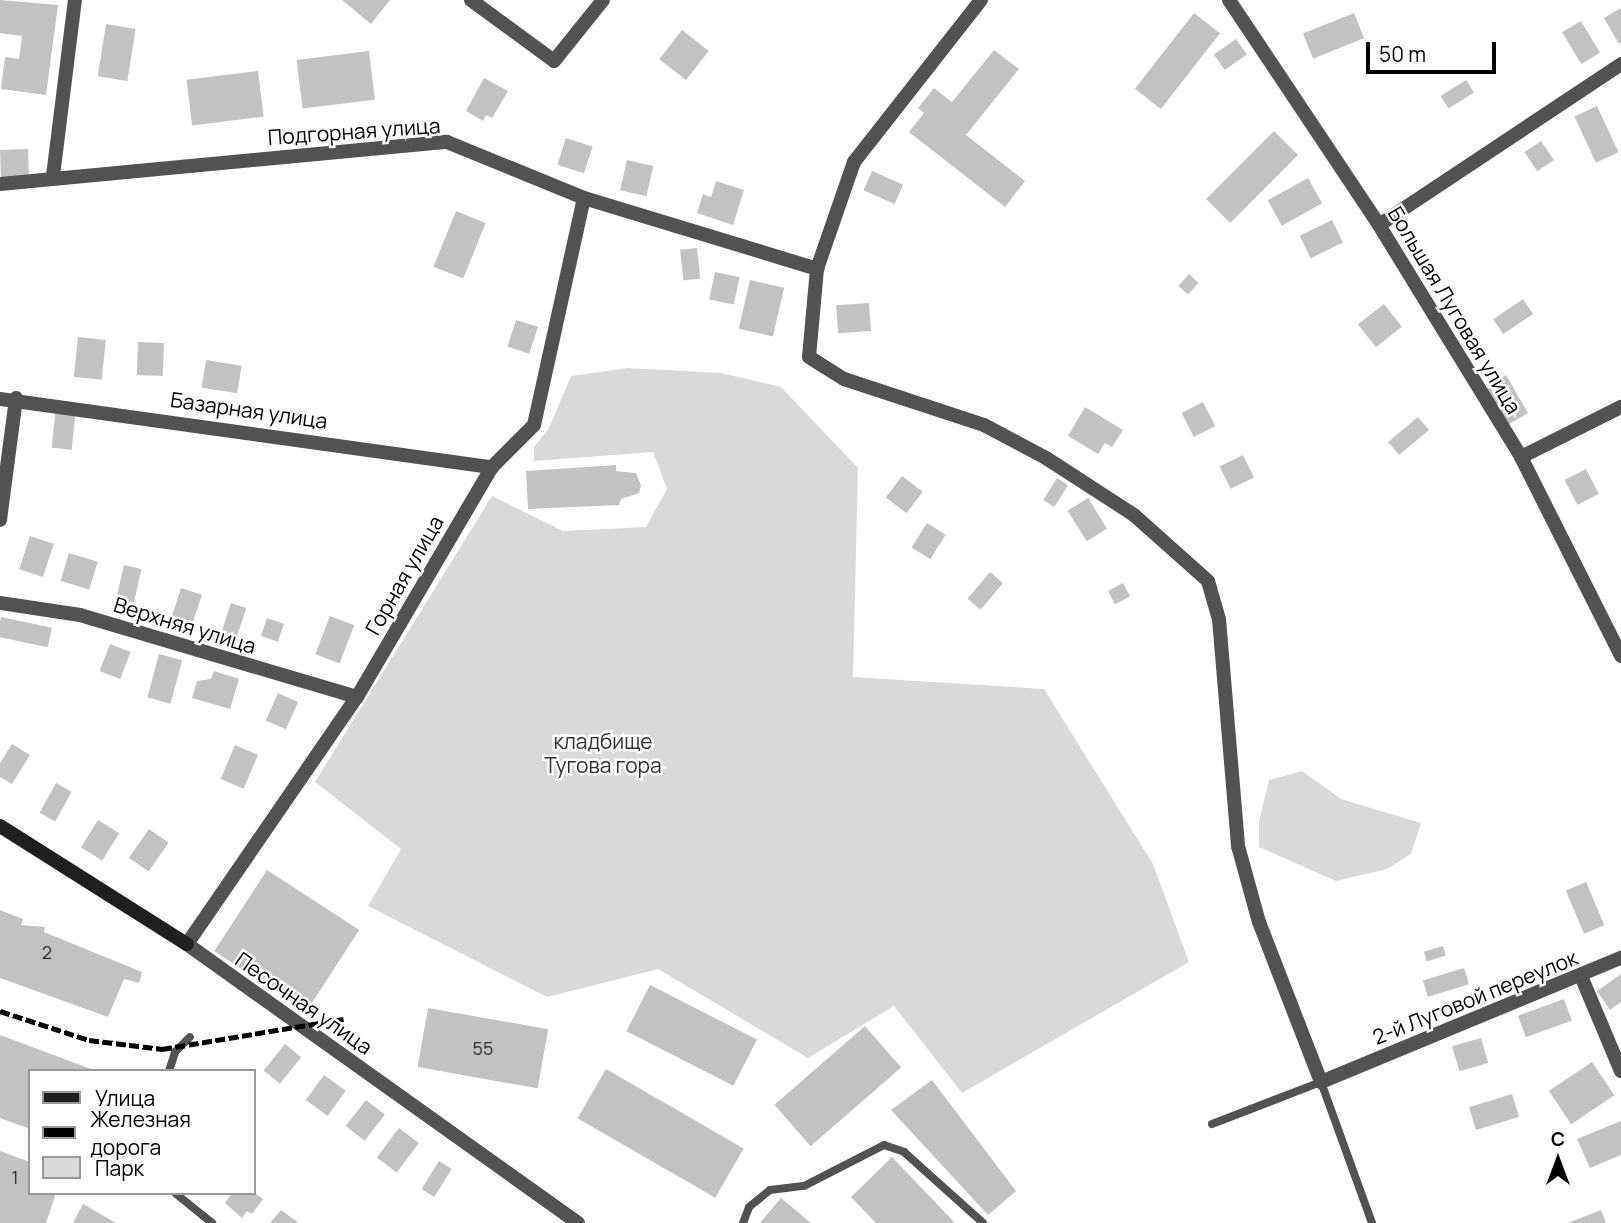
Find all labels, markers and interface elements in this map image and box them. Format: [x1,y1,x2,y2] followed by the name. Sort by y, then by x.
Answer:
[1369,28,1498,72] scale bar
[1379,40,1426,68] text: 50 m
[267,112,441,150] street label: Подгорная улица
[1383,202,1527,418] street label: Большая Луговая улица
[169,387,329,433] street label: Базарная улица
[360,511,448,639] street label: Горная улица
[111,591,259,659] street label: Верхняя улица
[544,728,662,778] park label: кладбище Тугова гора
[42,941,52,963] house number: 2
[1369,944,1581,1050] street label: 2-й Луговой переулок
[231,946,377,1060] street label: Песочная улица
[473,1037,493,1059] house number: 55
[28,1069,256,1195] legend
[95,1084,155,1112] text: Улица
[90,1105,191,1161] text: Железная дорога
[1523,1125,1593,1195] north arrow
[1551,1126,1565,1152] text: С
[95,1154,144,1182] text: Парк
[11,1166,19,1188] house number: 1

